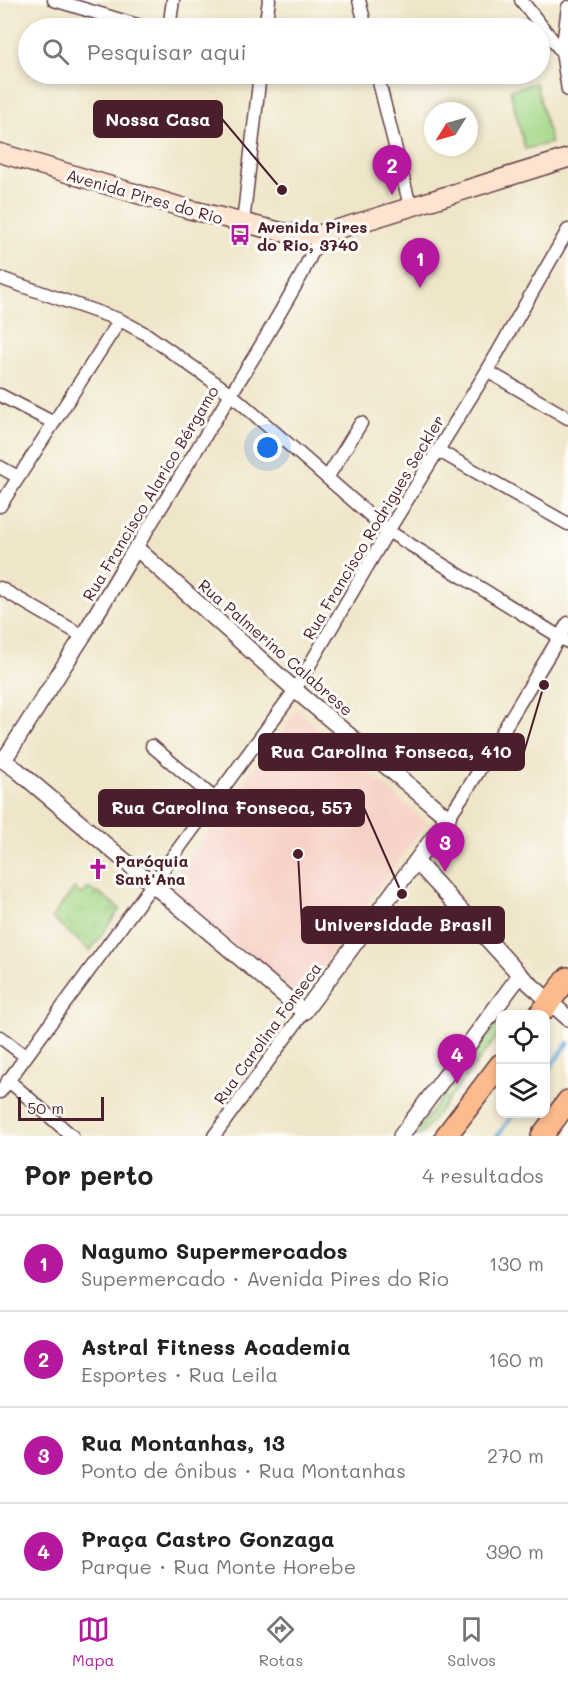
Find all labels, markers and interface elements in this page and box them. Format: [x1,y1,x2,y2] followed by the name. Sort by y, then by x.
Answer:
[18,18,550,84] search box
[39,35,72,68] icon: search
[87,37,247,66] text: Pesquisar aqui
[94,101,222,137] callout: Nossa Casa
[424,102,478,156] north arrow
[106,107,210,131] text: Nossa Casa
[372,146,412,195] pin: 2
[64,164,226,228] street label: Avenida Pires do Rio
[257,216,367,255] place label: Avenida Pires do Rio, 3740
[228,223,252,247] bus stop icon: Avenida Pires do Rio, 3740
[400,238,440,288] pin: 1
[77,382,223,604] street label: Rua Francisco Alarico Bérgamo
[297,411,449,643] street label: Rua Francisco Rodrigues Seckler
[253,433,282,462] your location
[194,574,358,720] street label: Rua Palmerino Calabrese
[259,734,524,770] callout: Rua Carolina Fonseca, 410
[270,739,512,763] text: Rua Carolina Fonseca, 410
[99,790,364,826] callout: Rua Carolina Fonseca, 557
[111,795,353,819] text: Rua Carolina Fonseca, 557
[426,822,464,872] pin: 3
[115,850,189,889] place label: Paróquia Sant'Ana
[86,857,110,881] church icon: Paróquia Sant'Ana
[302,907,504,943] callout: Universidade Brasil
[314,912,492,936] text: Universidade Brasil
[208,958,326,1108] street label: Rua Carolina Fonseca
[496,1010,550,1118] map controls
[496,1010,550,1064] button: locate
[438,1034,476,1084] pin: 4
[496,1064,550,1118] button: layers
[18,1094,104,1122] scale bar
[27,1097,64,1118] text: 50 m
[24,1158,153,1192] text: Por perto
[422,1162,544,1188] text: 4 resultados
[81,1236,348,1265] text: Nagumo Supermercados
[39,1250,48,1276] text: 1
[489,1250,544,1276] text: 130 m
[81,1265,449,1291] text: Supermercado · Avenida Pires do Rio
[81,1332,351,1361] text: Astral Fitness Academia
[38,1346,49,1372] text: 2
[488,1346,544,1372] text: 160 m
[81,1361,278,1387] text: Esportes · Rua Leila
[81,1428,285,1457] text: Rua Montanhas, 13
[38,1442,50,1468] text: 3
[487,1442,544,1468] text: 270 m
[81,1457,406,1483] text: Ponto de ônibus · Rua Montanhas
[81,1524,335,1553] text: Praça Castro Gonzaga
[37,1538,50,1564] text: 4
[486,1538,544,1564] text: 390 m
[81,1553,356,1579] text: Parque · Rua Monte Horebe
[72,1613,115,1670] tab: Mapa
[259,1613,303,1670] tab: Rotas
[447,1613,496,1670] tab: Salvos

